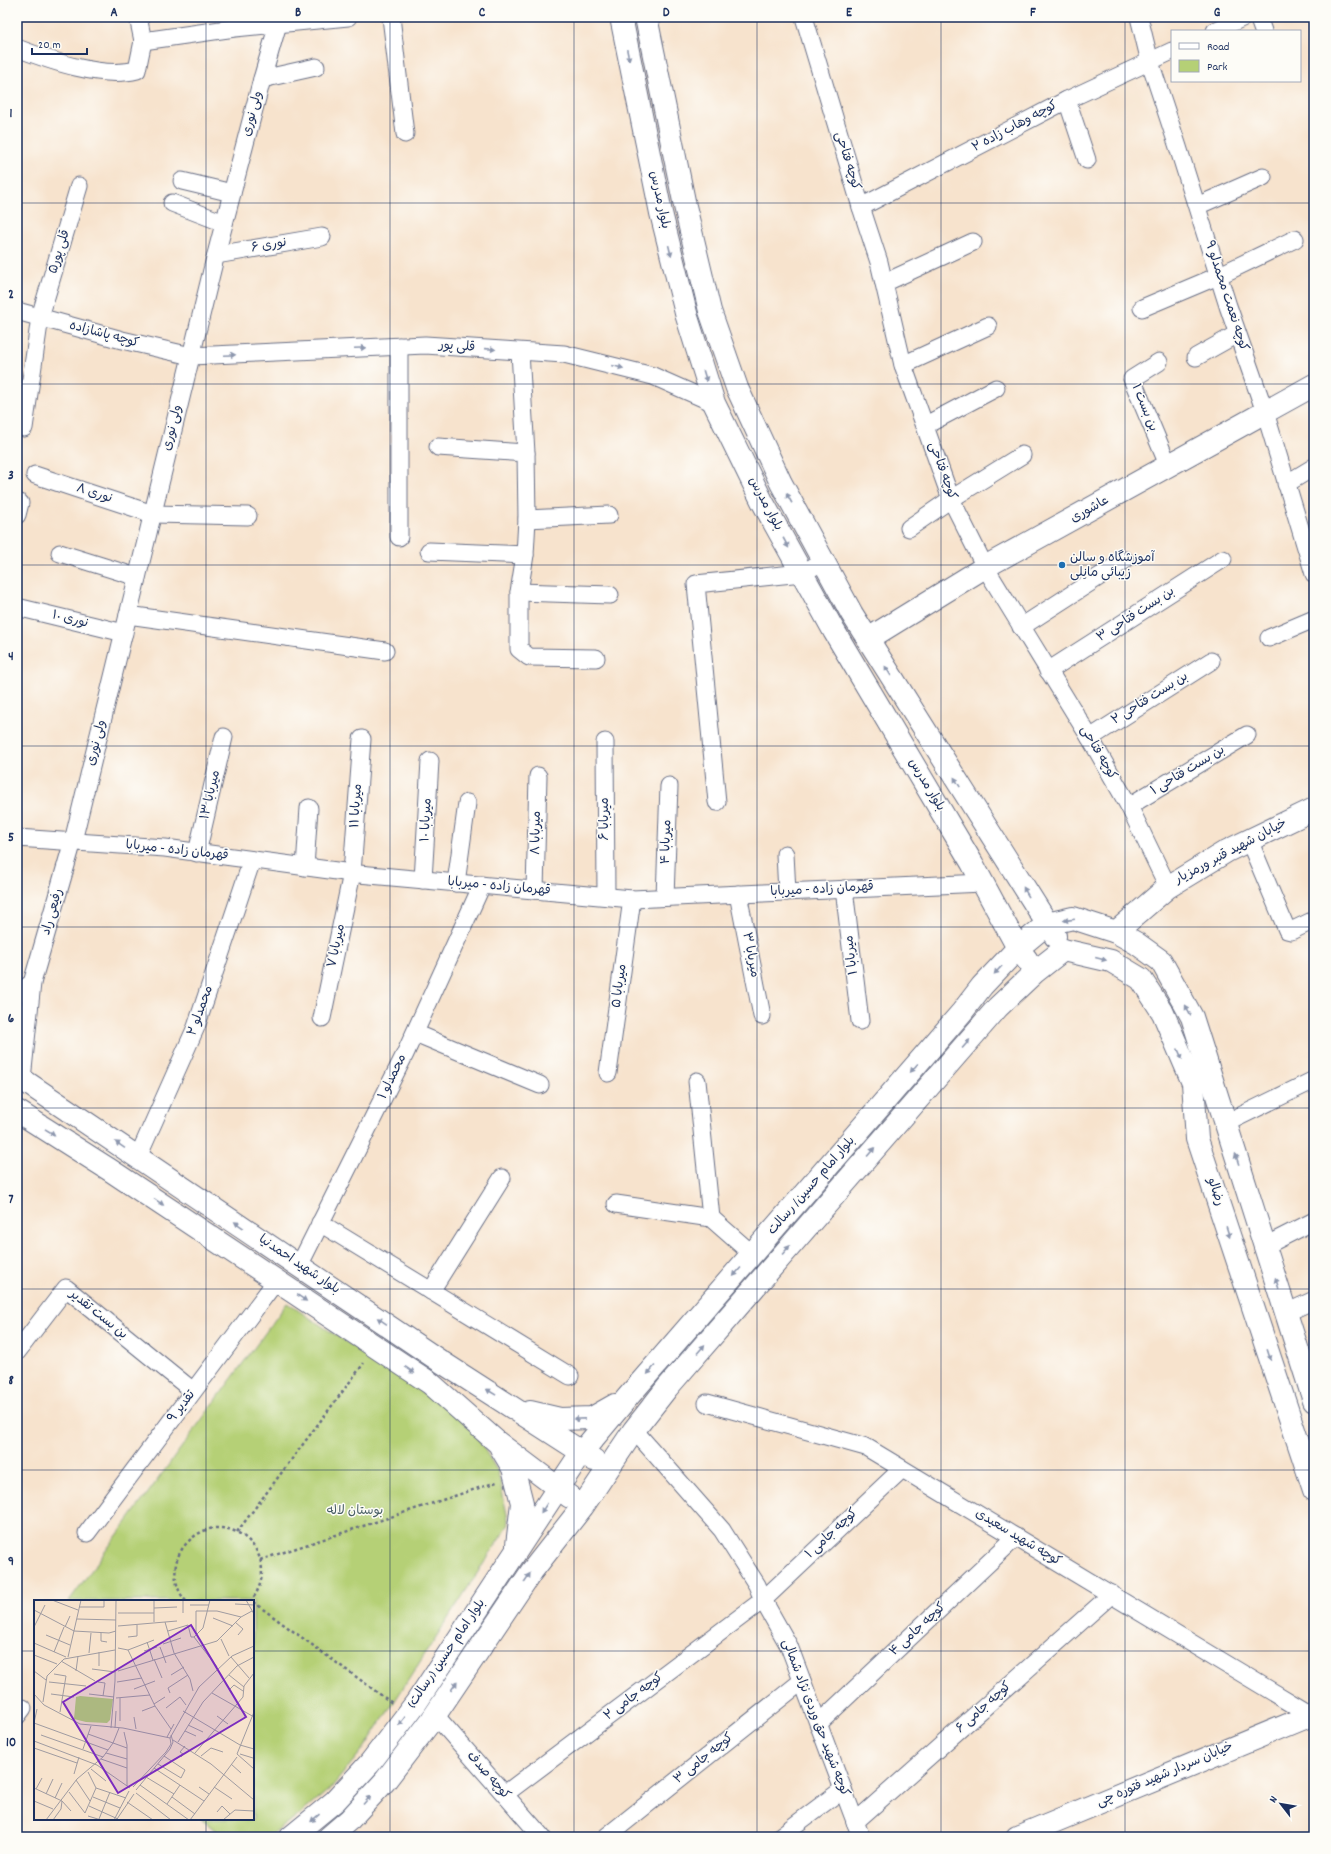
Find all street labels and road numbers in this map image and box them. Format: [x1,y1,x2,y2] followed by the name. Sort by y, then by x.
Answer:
[238,89,268,139] street label: ولی نوری
[969,96,1062,158] street label: کوچه وهاب زاده ۲
[829,129,865,193] street label: کوچه فتاحی
[644,169,674,231] street label: بلوار مدرس
[44,228,76,276] street label: قلی پور۵
[250,234,288,258] street label: نوری ۶
[1199,238,1253,354] street label: کوچه نعمت محمدلو ۹
[67,317,141,354] street label: کوچه پاشازاده
[437,336,476,358] street label: قلی پور
[1126,381,1162,435] street label: ۱ بن بست
[158,403,188,453] street label: ولی نوری
[923,439,961,503] street label: کوچه فتاحی
[743,474,787,534] street label: بلوار مدرس
[73,479,115,509] street label: نوری ۸
[1067,492,1113,528] street label: عاشوری
[1093,583,1179,647] street label: بن بست فتاحی ۳
[50,606,90,634] street label: نوری ۱۰
[1108,668,1192,730] street label: بن بست فتاحی ۲
[82,718,112,768] street label: ولی نوری
[1075,722,1121,784] street label: کوچه فتاحی
[1147,741,1229,801] street label: بن بست فتاحی ۱
[903,755,949,815] street label: بلوار مدرس
[196,768,226,822] street label: میربابا ۱۳
[346,783,368,829] street label: میربابا ۱۱
[416,798,438,842] street label: میربابا ۱۰
[596,798,615,840] street label: میربابا ۶
[527,811,547,855] street label: میربابا ۸
[1171,814,1291,890] street label: خیابان شهید قنبر ورمزیار
[657,819,677,865] street label: میربابا ۴
[125,836,229,866] street label: قهرمان زاده - میربابا
[447,873,551,901] street label: قهرمان زاده - میربابا
[770,878,874,902] street label: قهرمان زاده - میربابا
[37,886,69,937] street label: رفیعی راد
[323,922,351,970] street label: میربابا ۷
[736,931,764,979] street label: میربابا ۳
[840,934,864,976] street label: میربابا ۱
[608,963,632,1009] street label: میربابا ۵
[183,983,219,1039] street label: محمدلو ۲
[374,1051,412,1103] street label: محمدلو ۱
[764,1132,860,1240] street label: بلوار امام حسین/ رسالت
[1201,1174,1229,1209] street label: رضالو
[254,1231,344,1299] street label: بلوار شهید احمدنیا
[64,1285,131,1345] street label: بن بست تقدیر
[163,1387,201,1427] street label: ۹ تقدیر
[801,1504,863,1564] street label: کوچه جامی ۱
[971,1505,1065,1572] street label: کوچه شهید سعیدی
[403,1596,491,1712] street label: بلوار امام حسین (رسالت)
[885,1598,951,1661] street label: کوچه جامی ۴
[776,1636,854,1800] street label: کوچه شهید حق وردی نژاد شمالی
[600,1668,668,1726] street label: کوچه جامی ۲
[952,1677,1016,1738] street label: کوچه جامی ۶
[670,1729,738,1789] street label: کوچه جامی ۳
[1094,1738,1236,1812] street label: خیابان سردار شهید فتوره چی
[462,1748,515,1805] street label: کوچه صدف

